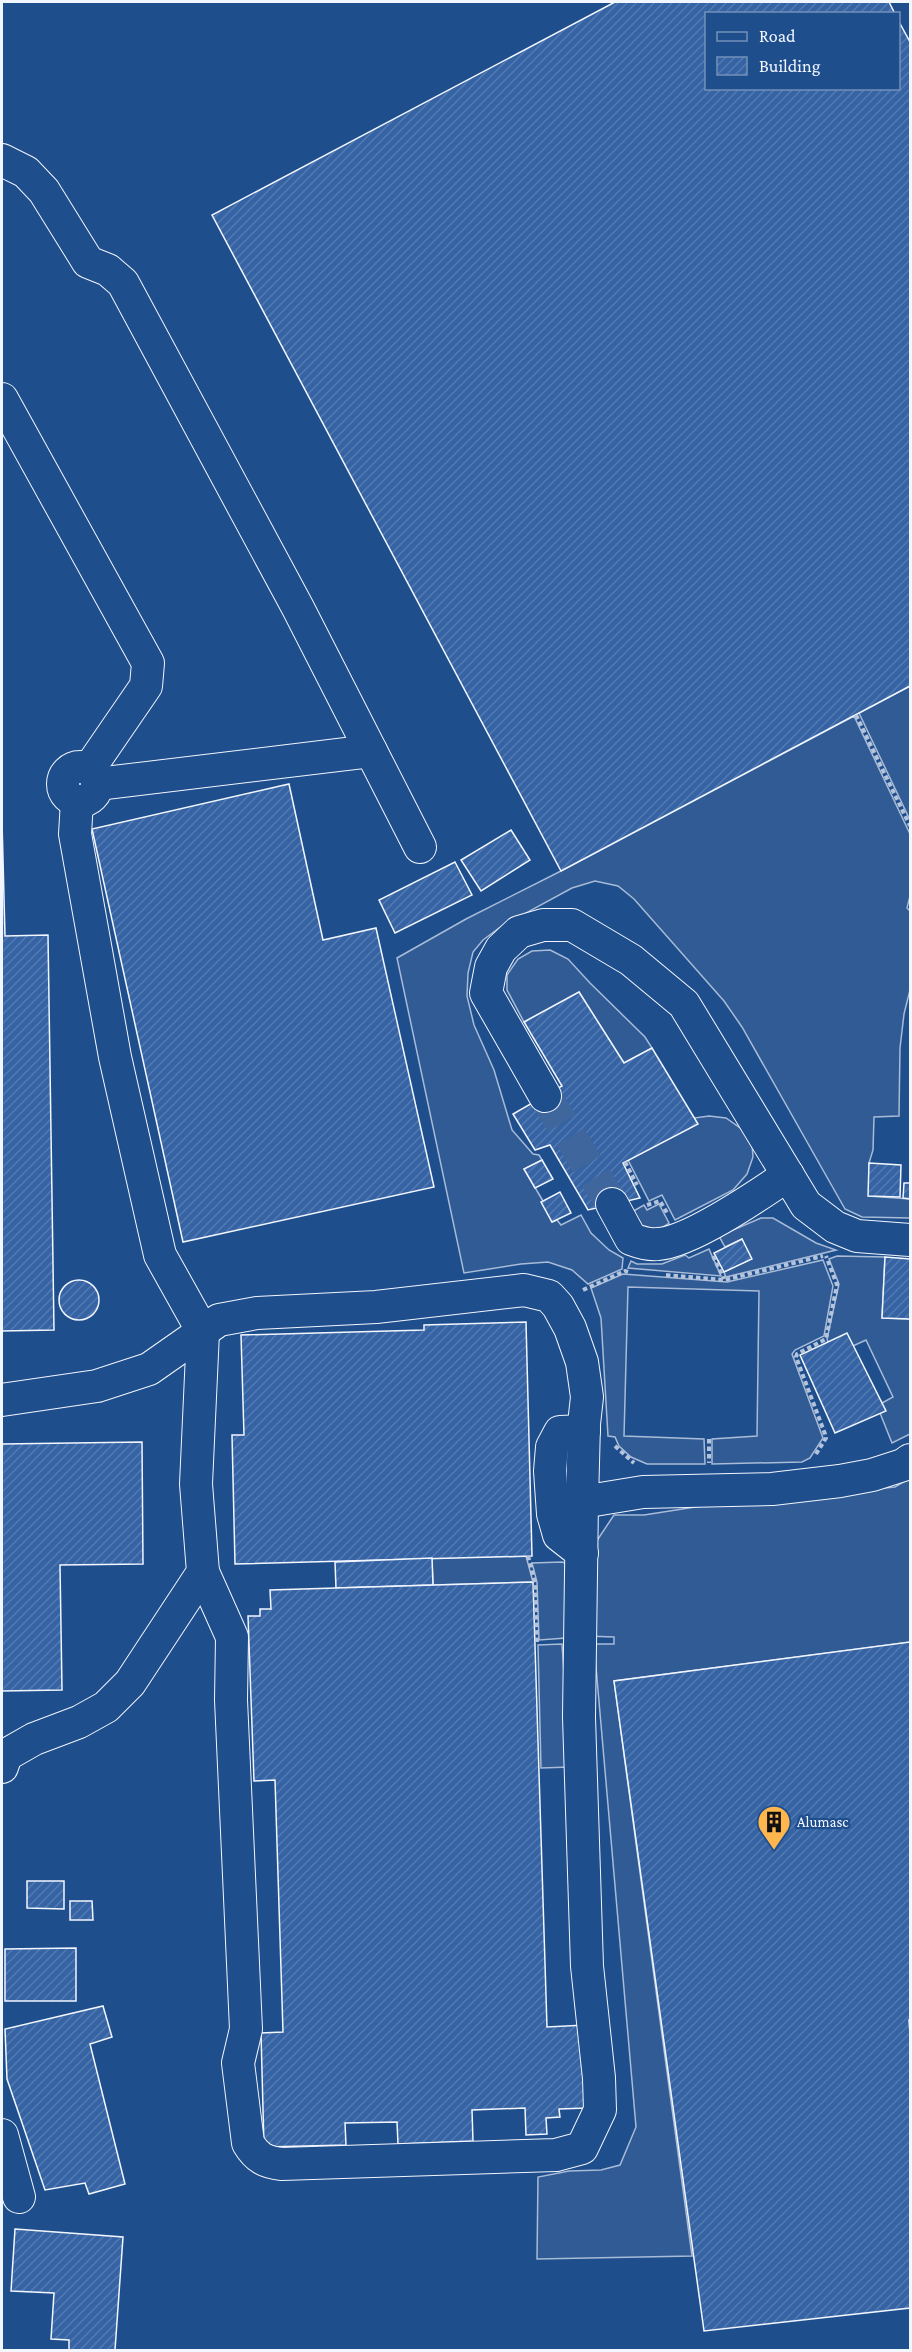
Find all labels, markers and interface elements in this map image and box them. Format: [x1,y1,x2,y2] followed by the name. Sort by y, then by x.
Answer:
[705,12,900,90] legend
[759,26,796,46] text: Road
[759,56,821,76] text: Building
[756,1804,792,1851] building icon: Alumasc
[797,1814,849,1830] place label: Alumasc

